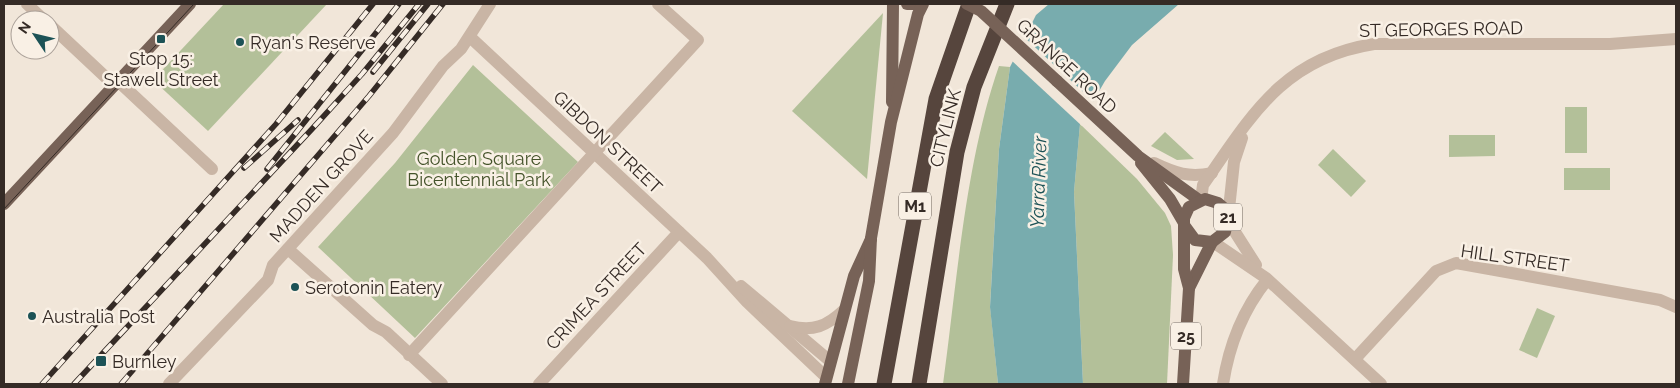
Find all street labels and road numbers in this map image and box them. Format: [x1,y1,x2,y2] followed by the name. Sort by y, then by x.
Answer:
[1013,14,1121,118] street label: GRANGE ROAD
[1359,17,1523,41] street label: ST GEORGES ROAD
[549,86,667,198] street label: GIBDON STREET
[925,86,965,169] street label: CITYLINK
[265,125,377,247] street label: MADDEN GROVE
[899,192,931,220] road number: M1
[1214,203,1242,230] road number: 21
[541,238,651,354] street label: CRIMEA STREET
[1459,240,1571,276] street label: HILL STREET
[1171,322,1201,350] road number: 25

